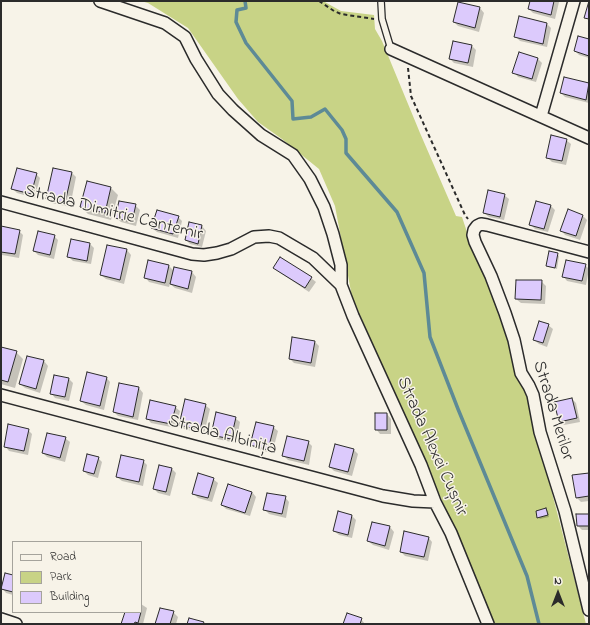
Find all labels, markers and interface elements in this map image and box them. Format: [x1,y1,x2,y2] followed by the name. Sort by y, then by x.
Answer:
[21,181,205,247] street label: Strada Dimitrie Cantemir
[527,359,577,463] street label: Strada Merilor
[391,374,471,520] street label: Strada Alexei Cușnir
[165,411,279,461] street label: Strada Albinița
[12,541,142,613] legend
[50,548,76,566] text: Road
[50,568,72,586] text: Park
[538,573,578,613] north arrow
[554,573,562,589] text: N
[50,588,89,606] text: Building

